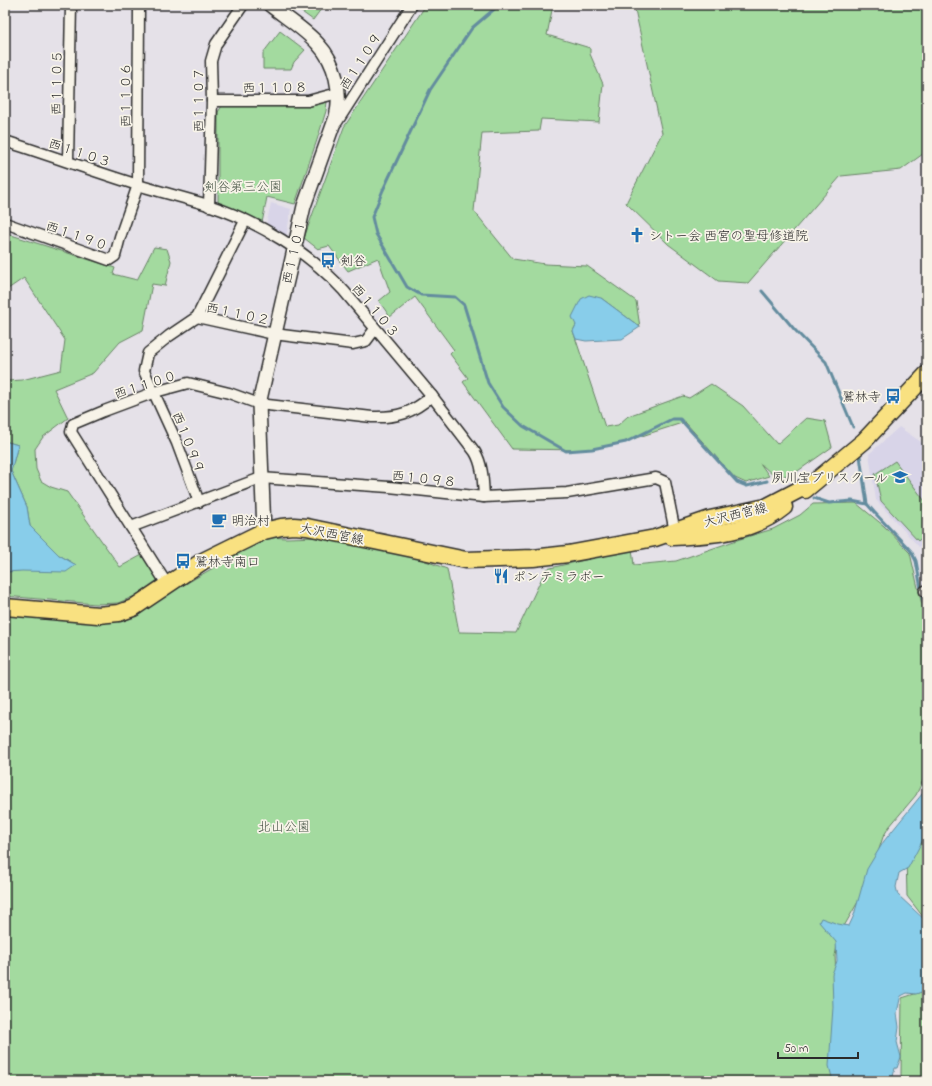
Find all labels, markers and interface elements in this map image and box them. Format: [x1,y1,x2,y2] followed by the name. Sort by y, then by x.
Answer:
[336,29,387,94] street label: 西１１０９
[47,50,68,116] street label: 西１１０５
[117,62,136,128] street label: 西１１０６
[190,67,209,133] street label: 西１１０７
[242,78,308,99] street label: 西１１０８
[46,134,113,173] street label: 西１１０３
[204,178,282,197] park label: 剣谷第三公園
[43,217,110,256] street label: 西１１９０
[278,219,311,286] street label: 西１１０１
[628,226,646,244] church icon: シトー会 西宮の聖母修道院
[649,227,808,246] place label: シトー会 西宮の聖母修道院
[319,251,337,269] bus stop icon: 剣谷
[340,252,366,271] place label: 剣谷
[347,280,403,342] street label: 西１１０３
[204,298,271,331] street label: 西１１０２
[112,366,179,405] street label: 西１１００
[884,387,902,405] bus stop icon: 鷲林寺
[842,388,881,407] place label: 鷲林寺
[167,409,209,476] street label: 西１０９９
[391,467,457,492] street label: 西１０９８
[891,468,909,486] school or university icon: 夙川宝プリスクール
[772,469,888,488] place label: 夙川宝プリスクール
[702,498,770,533] street label: 大沢西宮線
[210,511,228,529] cafe icon: 明治村
[231,512,270,531] place label: 明治村
[298,519,366,550] street label: 大沢西宮線
[174,552,192,570] bus stop icon: 鷲林寺南口
[195,553,260,572] place label: 鷲林寺南口
[492,567,510,585] restaurant icon: ポンテミラボー
[513,568,605,587] place label: ポンテミラボー
[258,818,310,837] park label: 北山公園
[778,1034,858,1060] scale bar
[784,1040,808,1058] text: 50 m

